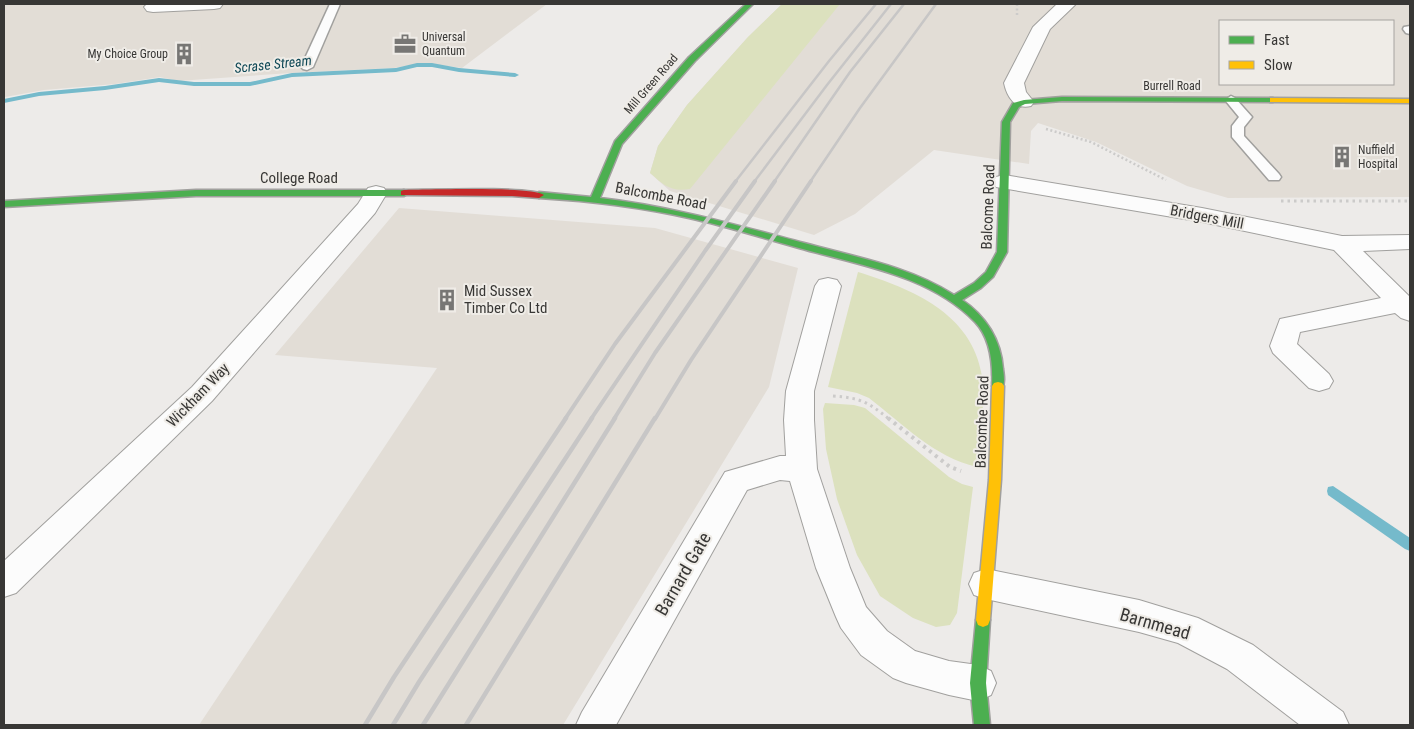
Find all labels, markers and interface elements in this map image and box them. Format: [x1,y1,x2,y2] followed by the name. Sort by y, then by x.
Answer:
[1219,20,1394,85] legend
[422,30,466,58] place label: Universal Quantum
[392,31,418,57] office icon: Universal Quantum
[1264,31,1289,49] text: Fast
[171,41,197,67] building icon: My Choice Group
[88,47,168,61] place label: My Choice Group
[621,51,681,117] street label: Mill Green Road
[234,52,312,76] water label: Scrase Stream
[1264,56,1293,74] text: Slow
[1143,79,1201,93] street label: Burrell Road
[1358,143,1398,171] place label: Nuffield Hospital
[1329,144,1355,170] building icon: Nuffield Hospital
[978,164,998,250] street label: Balcome Road
[260,169,338,187] street label: College Road
[614,178,708,214] street label: Balcombe Road
[1169,201,1245,233] street label: Bridgers Mill
[464,282,547,317] place label: Mid Sussex Timber Co Ltd
[434,287,460,313] building icon: Mid Sussex Timber Co Ltd
[163,359,233,431] street label: Wickham Way
[971,375,993,469] street label: Balcombe Road
[650,528,715,619] street label: Barnard Gate
[1118,603,1193,644] street label: Barnmead

